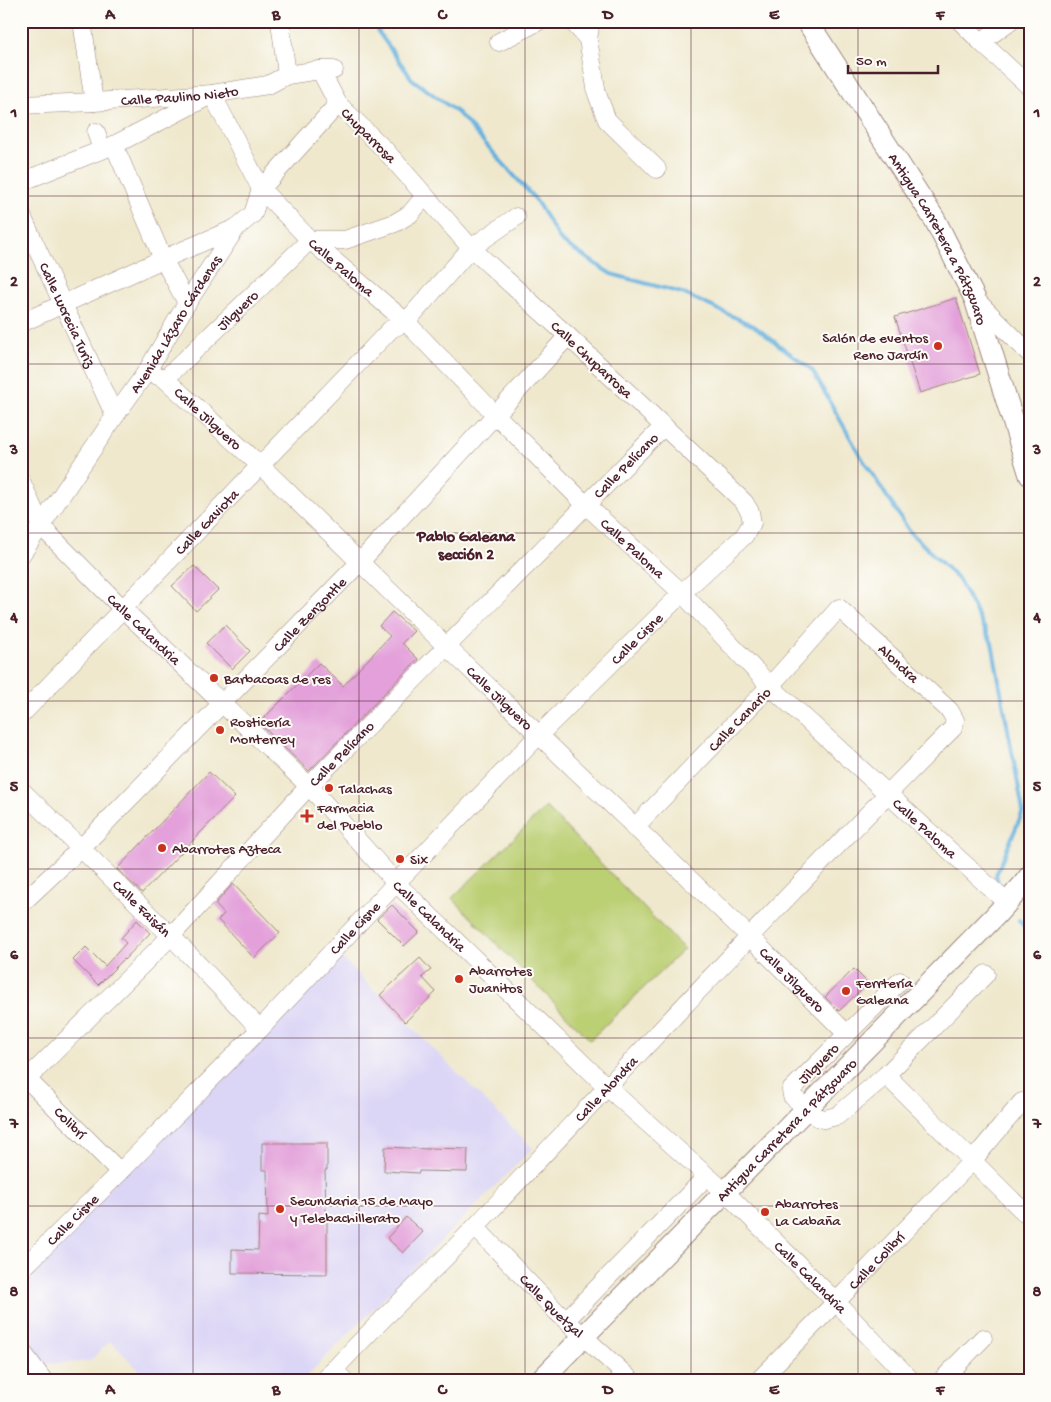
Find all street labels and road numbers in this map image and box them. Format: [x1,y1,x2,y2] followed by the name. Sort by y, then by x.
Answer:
[120,83,240,111] street label: Calle Paulino Nieto
[336,105,400,168] street label: Chuparrosa
[883,150,990,328] street label: Antigua Carretera a Pátzcuaro
[303,235,377,302] street label: Calle Paloma
[127,252,227,397] street label: Avenida Lázaro Cárdenas
[34,260,98,371] street label: Calle Lucrecia Turiz
[214,287,263,335] street label: Jilguero
[546,318,636,403] street label: Calle Chuparrosa
[169,384,245,455] street label: Calle Jilguero
[591,430,663,503] street label: Calle Pelícano
[172,486,244,560] street label: Calle Gaviota
[595,515,668,584] street label: Calle Paloma
[270,574,351,657] street label: Calle Zenzontle
[102,591,184,670] street label: Calle Calandria
[608,610,668,669] street label: Calle Cisne
[873,641,922,688] street label: Alondra
[461,663,536,735] street label: Calle Jilguero
[705,684,776,756] street label: Calle Canario
[306,718,379,792] street label: Calle Pelícano
[888,795,960,864] street label: Calle Paloma
[108,877,174,942] street label: Calle Faisán
[388,878,469,957] street label: Calle Calandria
[327,898,385,959] street label: Calle Cisne
[754,944,828,1017] street label: Calle Jilguero
[795,1040,844,1089] street label: Jilguero
[572,1053,643,1127] street label: Calle Alondra
[713,1055,862,1206] street label: Antigua Carretera a Pátzcuaro
[49,1104,90,1145] street label: Colibrí
[44,1191,104,1250] street label: Calle Cisne
[846,1228,910,1294] street label: Calle Colibrí
[769,1238,850,1319] street label: Calle Calandria
[514,1271,587,1343] street label: Calle Quetzal

